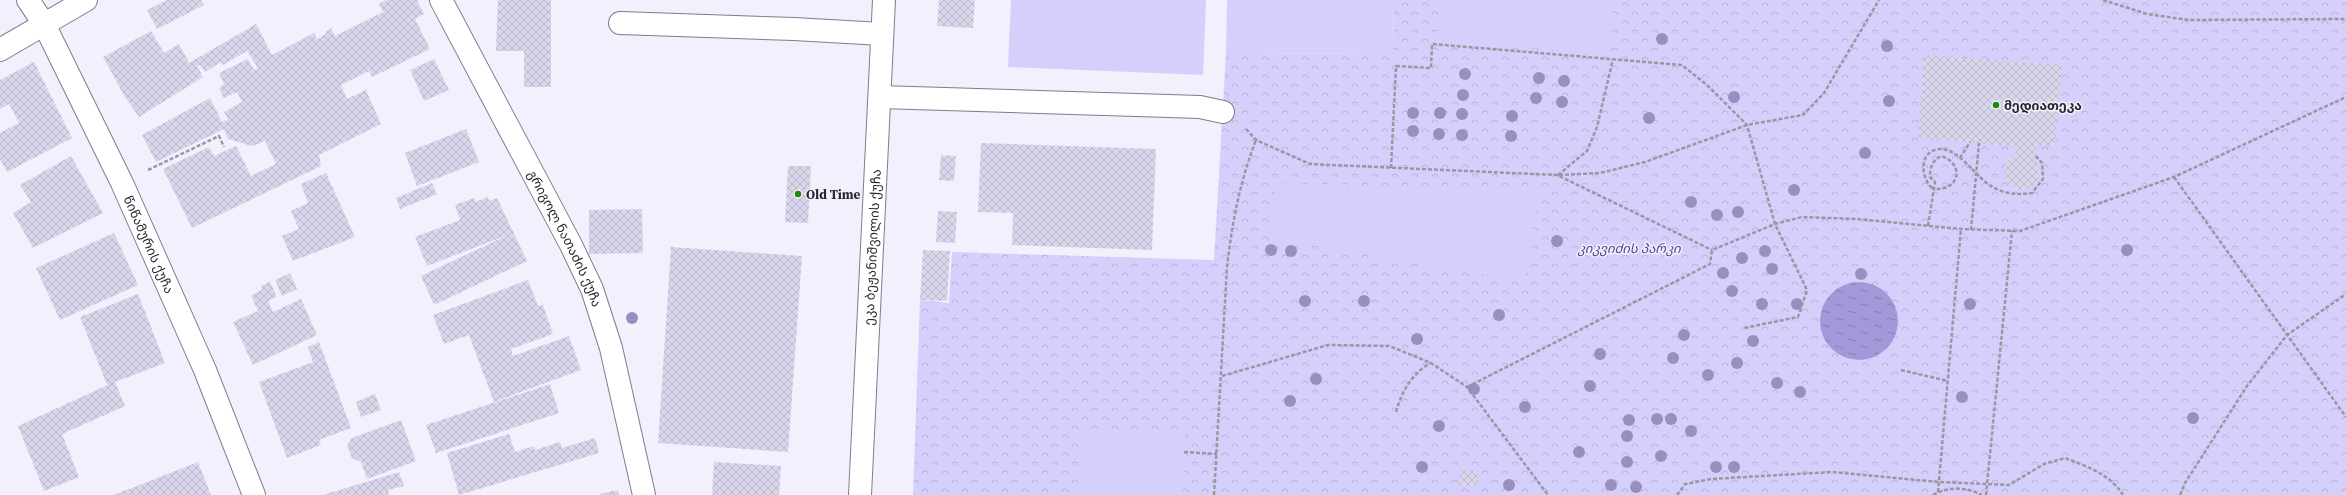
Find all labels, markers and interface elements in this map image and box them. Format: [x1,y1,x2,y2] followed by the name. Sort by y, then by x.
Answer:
[2004,97,2082,114] place label: მედიათეკა
[1991,100,2001,110] marker: მედიათეკა
[524,167,606,309] street label: გრიგოლ ნათაძის ქუჩა
[860,169,884,326] street label: ეკა ბეჟანიშვილის ქუჩა
[806,186,861,203] place label: Old Time
[793,189,803,199] marker: Old Time
[120,193,178,296] street label: წიწამურის ქუჩა
[1577,240,1681,257] park label: კიკვიძის პარკი

